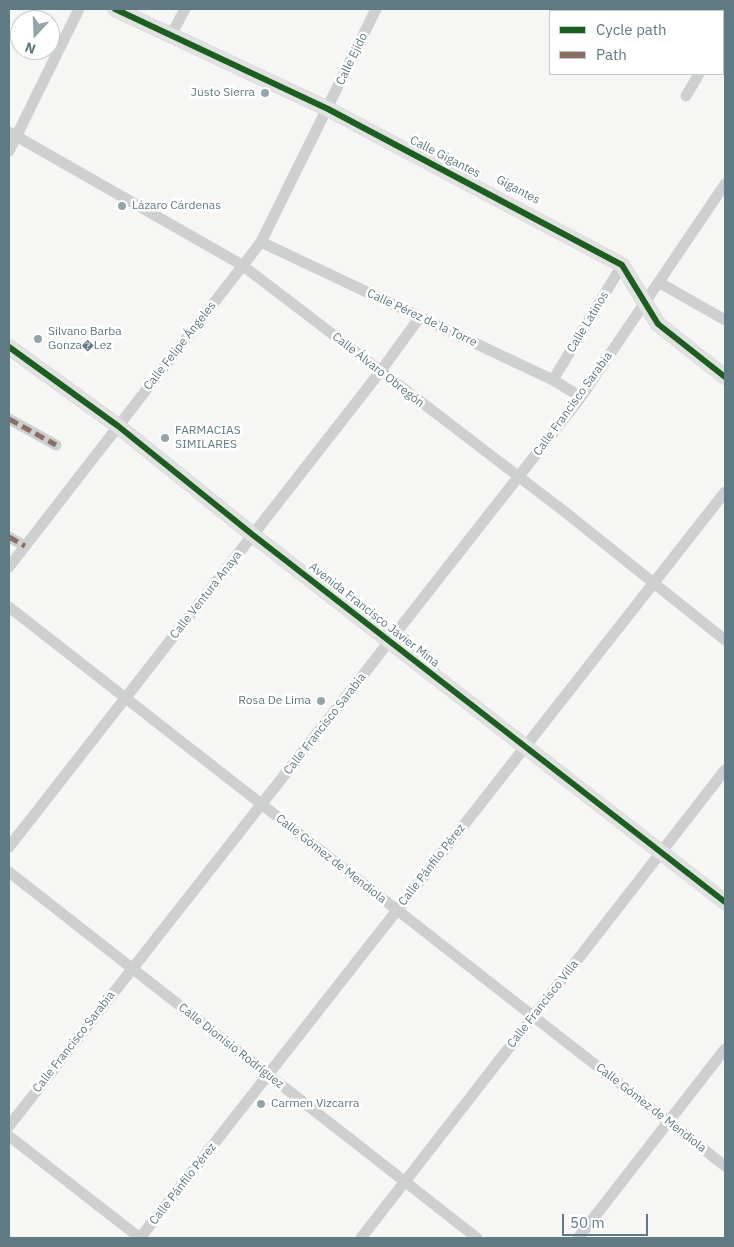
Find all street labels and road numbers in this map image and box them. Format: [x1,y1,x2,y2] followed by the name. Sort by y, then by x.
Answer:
[333,30,371,88] street label: Calle Ejido
[407,133,483,181] street label: Calle Gigantes
[494,173,542,207] street label: Gigantes
[365,286,479,350] street label: Calle Pérez de la Torre
[564,289,612,355] street label: Calle Latinos
[141,299,219,393] street label: Calle Felipe Ángeles
[329,330,427,410] street label: Calle Álvaro Obregón
[531,349,615,459] street label: Calle Francisco Sarabia
[167,548,245,642] street label: Calle Ventura Anaya
[306,560,442,670] street label: Avenida Francisco Javier Mina
[281,670,369,778] street label: Calle Francisco Sarabia
[273,811,389,907] street label: Calle Gómez de Mendiola
[396,821,468,909] street label: Calle Pánfilo Pérez
[504,957,582,1051] street label: Calle Francisco Villa
[30,988,118,1096] street label: Calle Francisco Sarabia
[176,1000,286,1092] street label: Calle Dionisio Rodríguez
[593,1060,709,1156] street label: Calle Gómez de Mendiola
[147,1140,219,1228] street label: Calle Pánfilo Pérez

